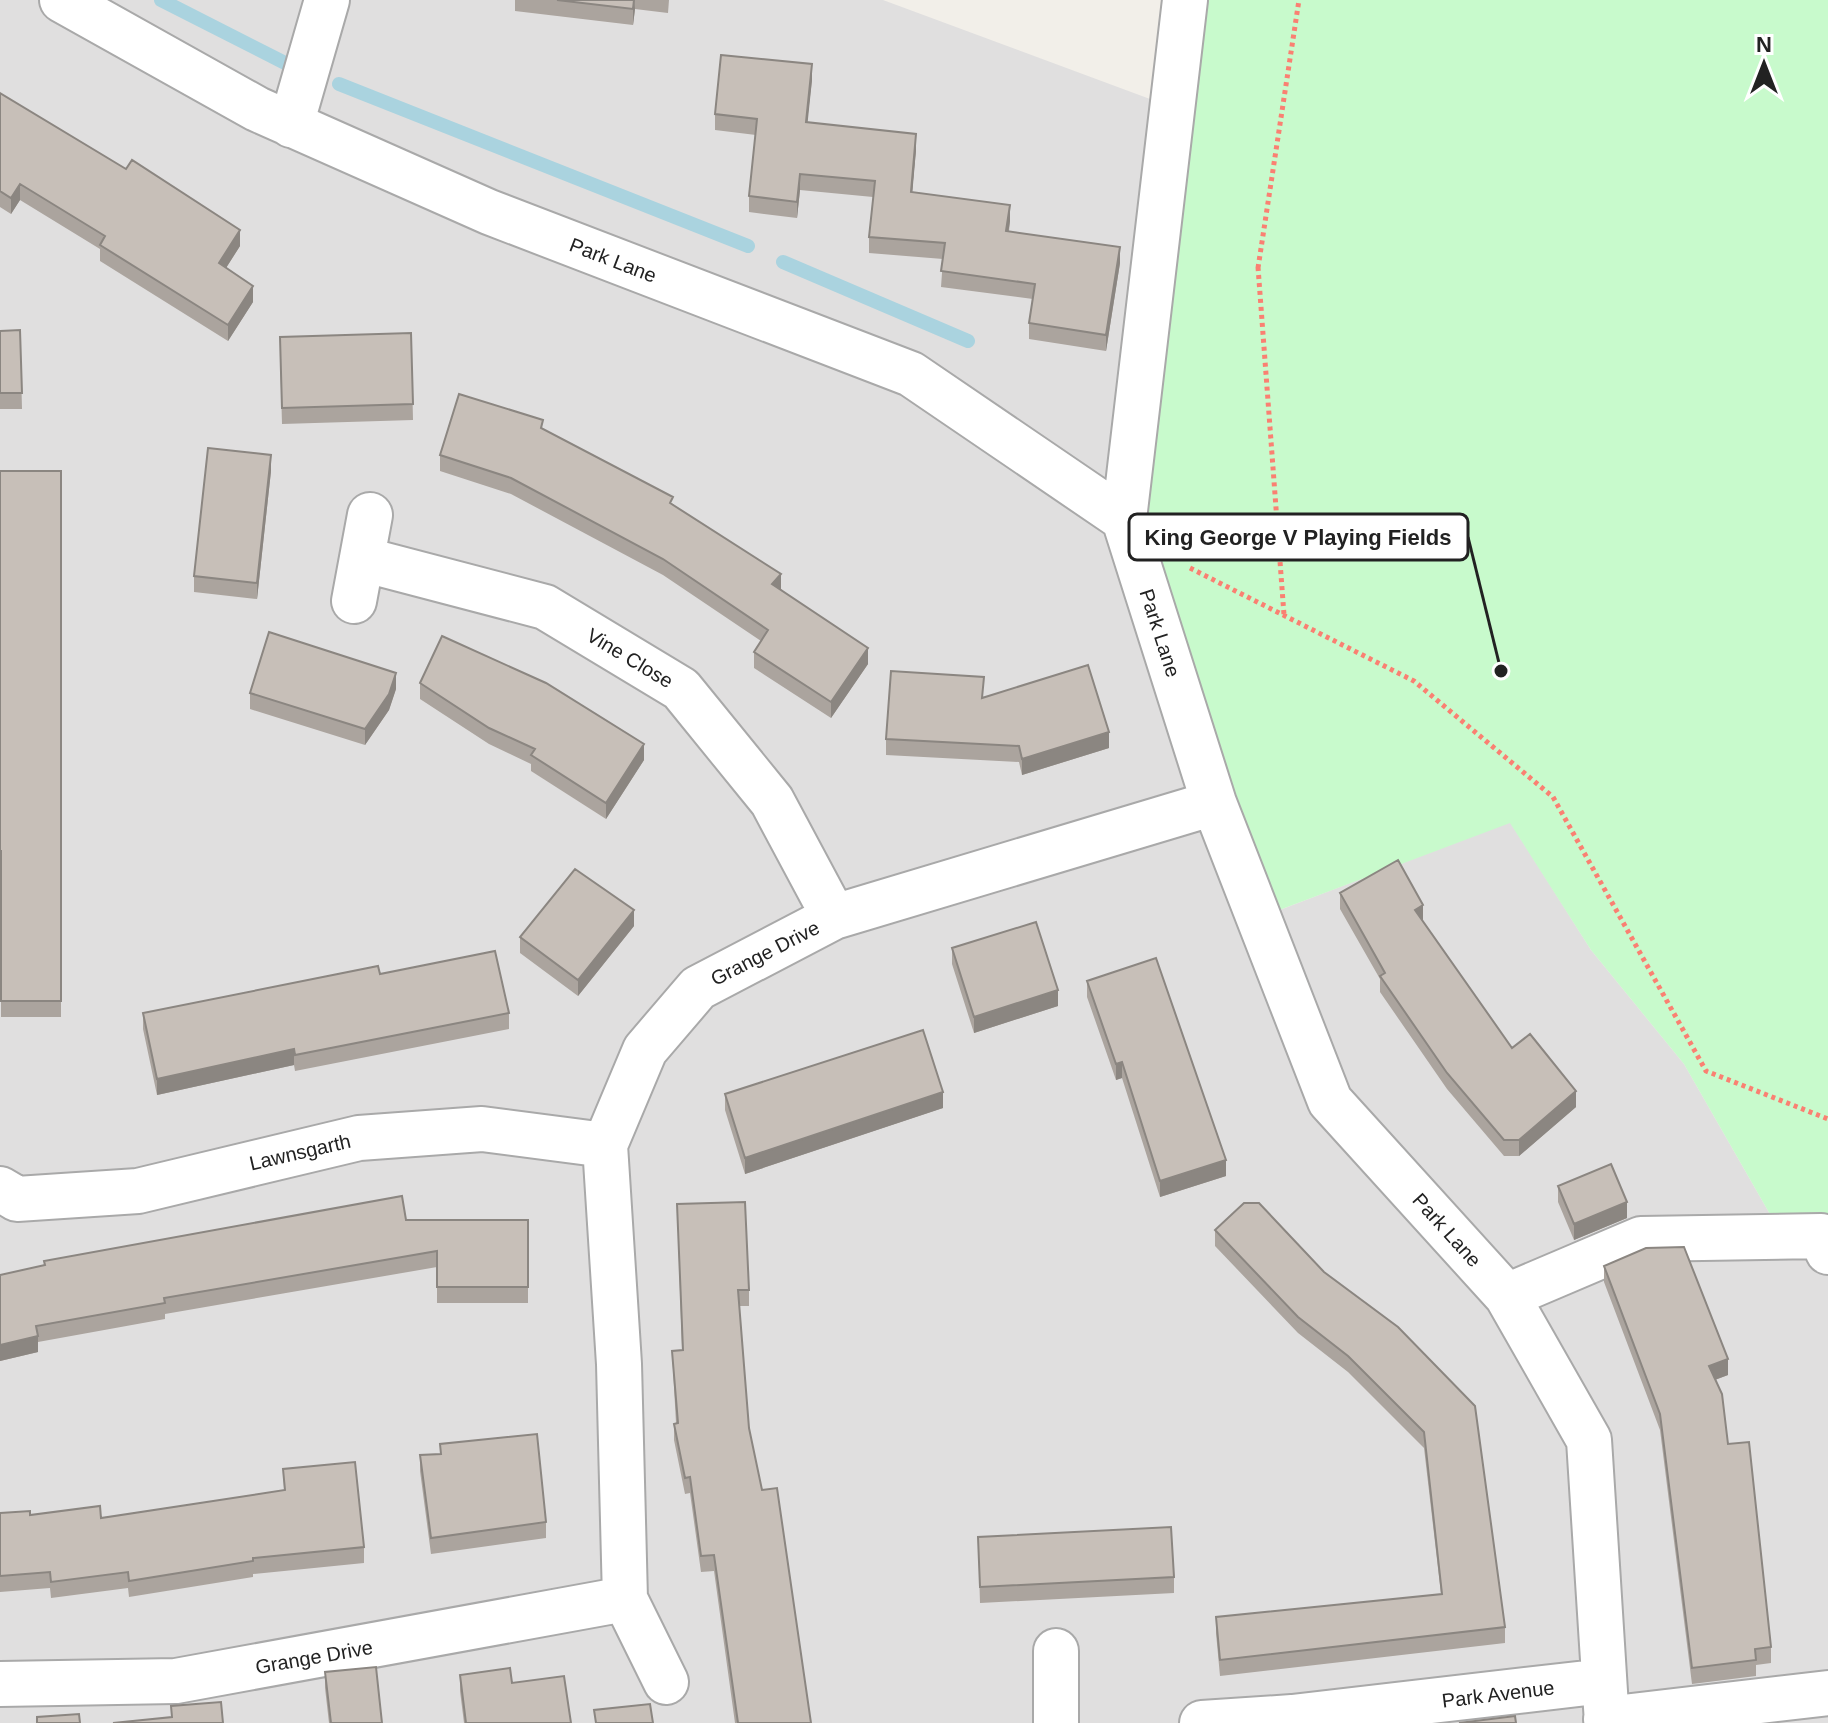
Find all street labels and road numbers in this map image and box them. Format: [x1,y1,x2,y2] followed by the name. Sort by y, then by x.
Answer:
[566,233,660,287] street label: Park Lane
[1135,586,1185,680] street label: Park Lane
[583,624,677,692] street label: Vine Close
[707,916,823,990] street label: Grange Drive
[247,1130,353,1174] street label: Lawnsgarth
[1408,1189,1486,1271] street label: Park Lane
[254,1636,374,1678] street label: Grange Drive
[1441,1676,1555,1712] street label: Park Avenue

